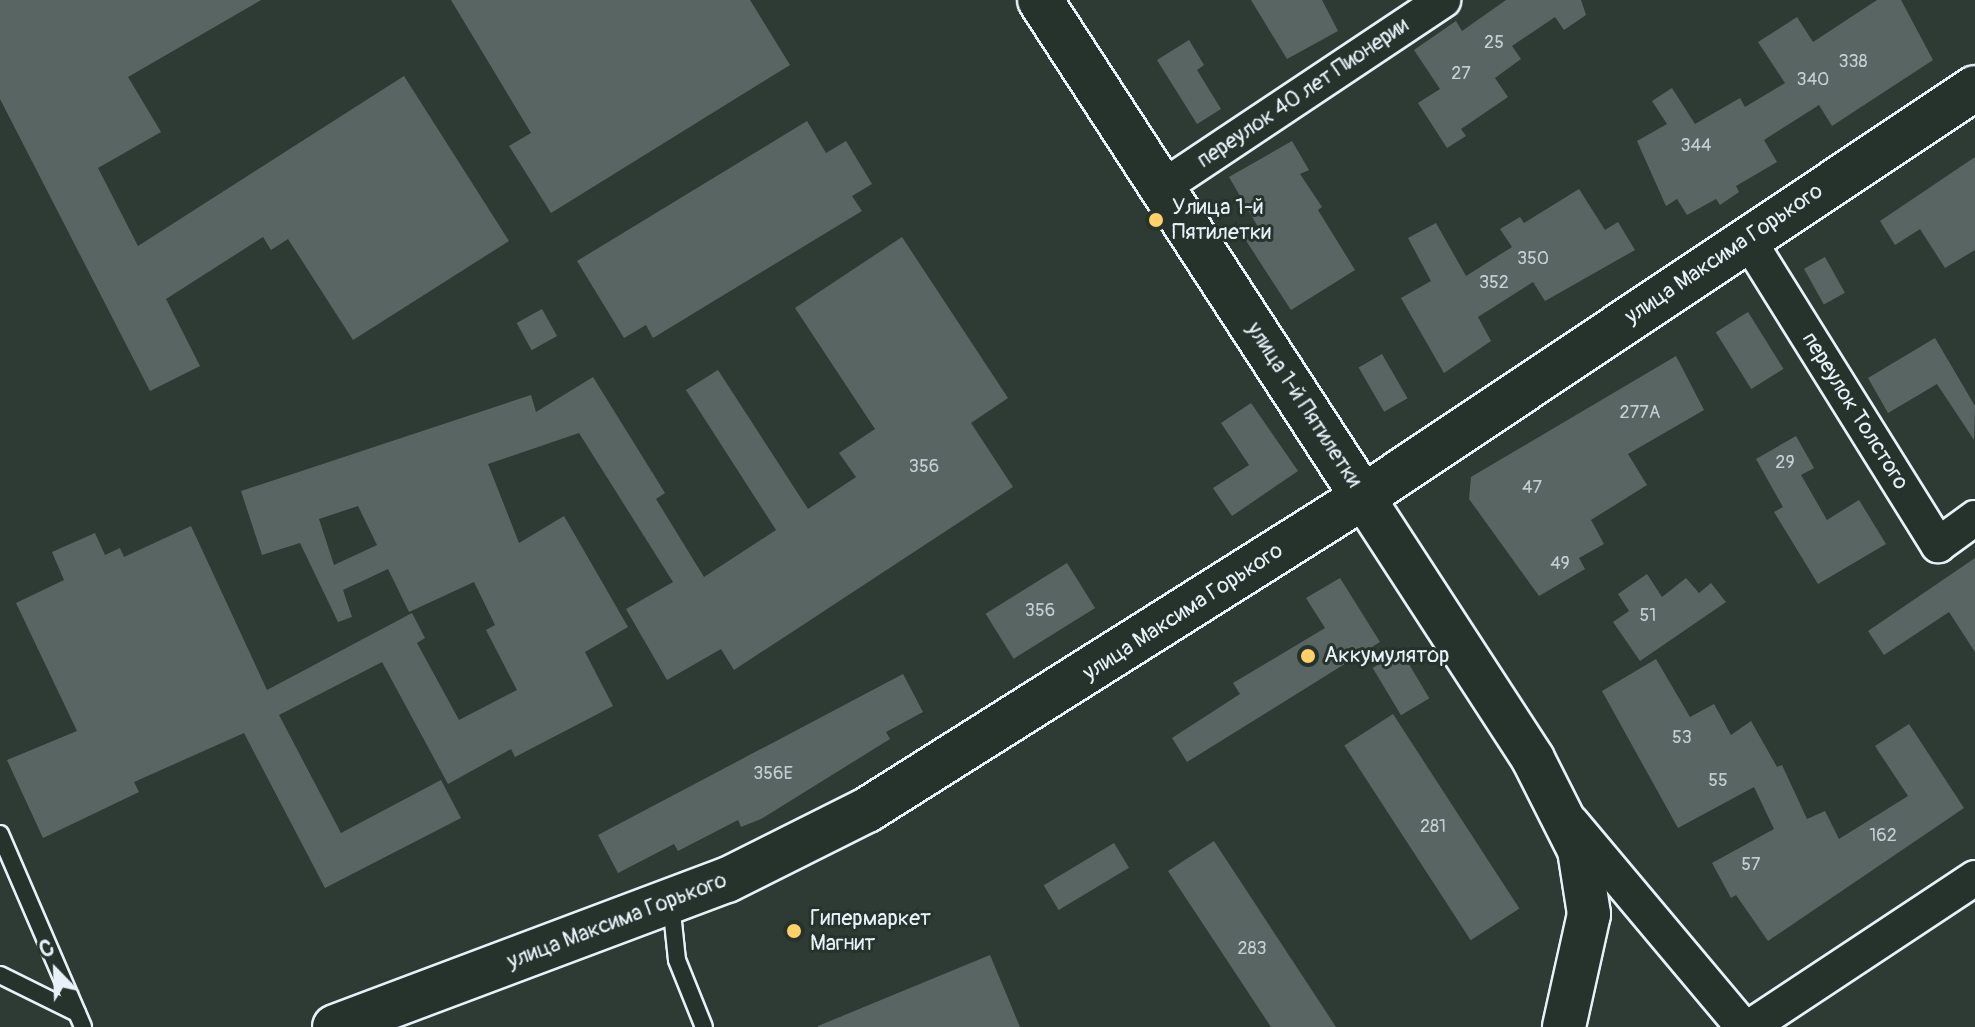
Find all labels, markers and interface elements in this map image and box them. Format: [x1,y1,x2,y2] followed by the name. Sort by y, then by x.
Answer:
[1192,12,1414,174] street label: переулок 40 лет Пионерии
[1484,32,1504,54] house number: 25
[1838,51,1868,73] house number: 338
[1451,63,1471,85] house number: 27
[1797,69,1829,91] house number: 340
[1681,135,1711,157] house number: 344
[1620,178,1828,330] street label: улица Максима Горького
[1172,194,1271,246] place label: Улица 1-й Пятилетки
[1147,211,1165,229] marker: Улица 1-й Пятилетки
[1517,248,1549,270] house number: 350
[1479,272,1509,294] house number: 352
[1241,317,1367,493] street label: улица 1-й Пятилетки
[1796,327,1914,495] street label: переулок Толстого
[1620,402,1660,424] house number: 277А
[1775,452,1795,474] house number: 29
[909,456,939,478] house number: 356
[1522,477,1542,499] house number: 47
[1078,538,1288,686] street label: улица Максима Горького
[1550,553,1570,575] house number: 49
[1025,600,1055,622] house number: 356
[1640,605,1656,627] house number: 51
[1324,643,1449,669] place label: Аккумулятор
[1299,647,1317,665] marker: Аккумулятор
[1672,727,1692,749] house number: 53
[753,763,793,785] house number: 356Е
[1708,770,1728,792] house number: 55
[1420,816,1446,838] house number: 281
[1869,825,1897,847] house number: 162
[1741,854,1761,876] house number: 57
[504,867,730,975] street label: улица Максима Горького
[810,905,931,956] place label: Гипермаркет Магнит
[785,922,803,940] marker: Гипермаркет Магнит
[16,931,96,1011] north arrow
[35,933,58,964] text: С
[1237,938,1267,960] house number: 283

